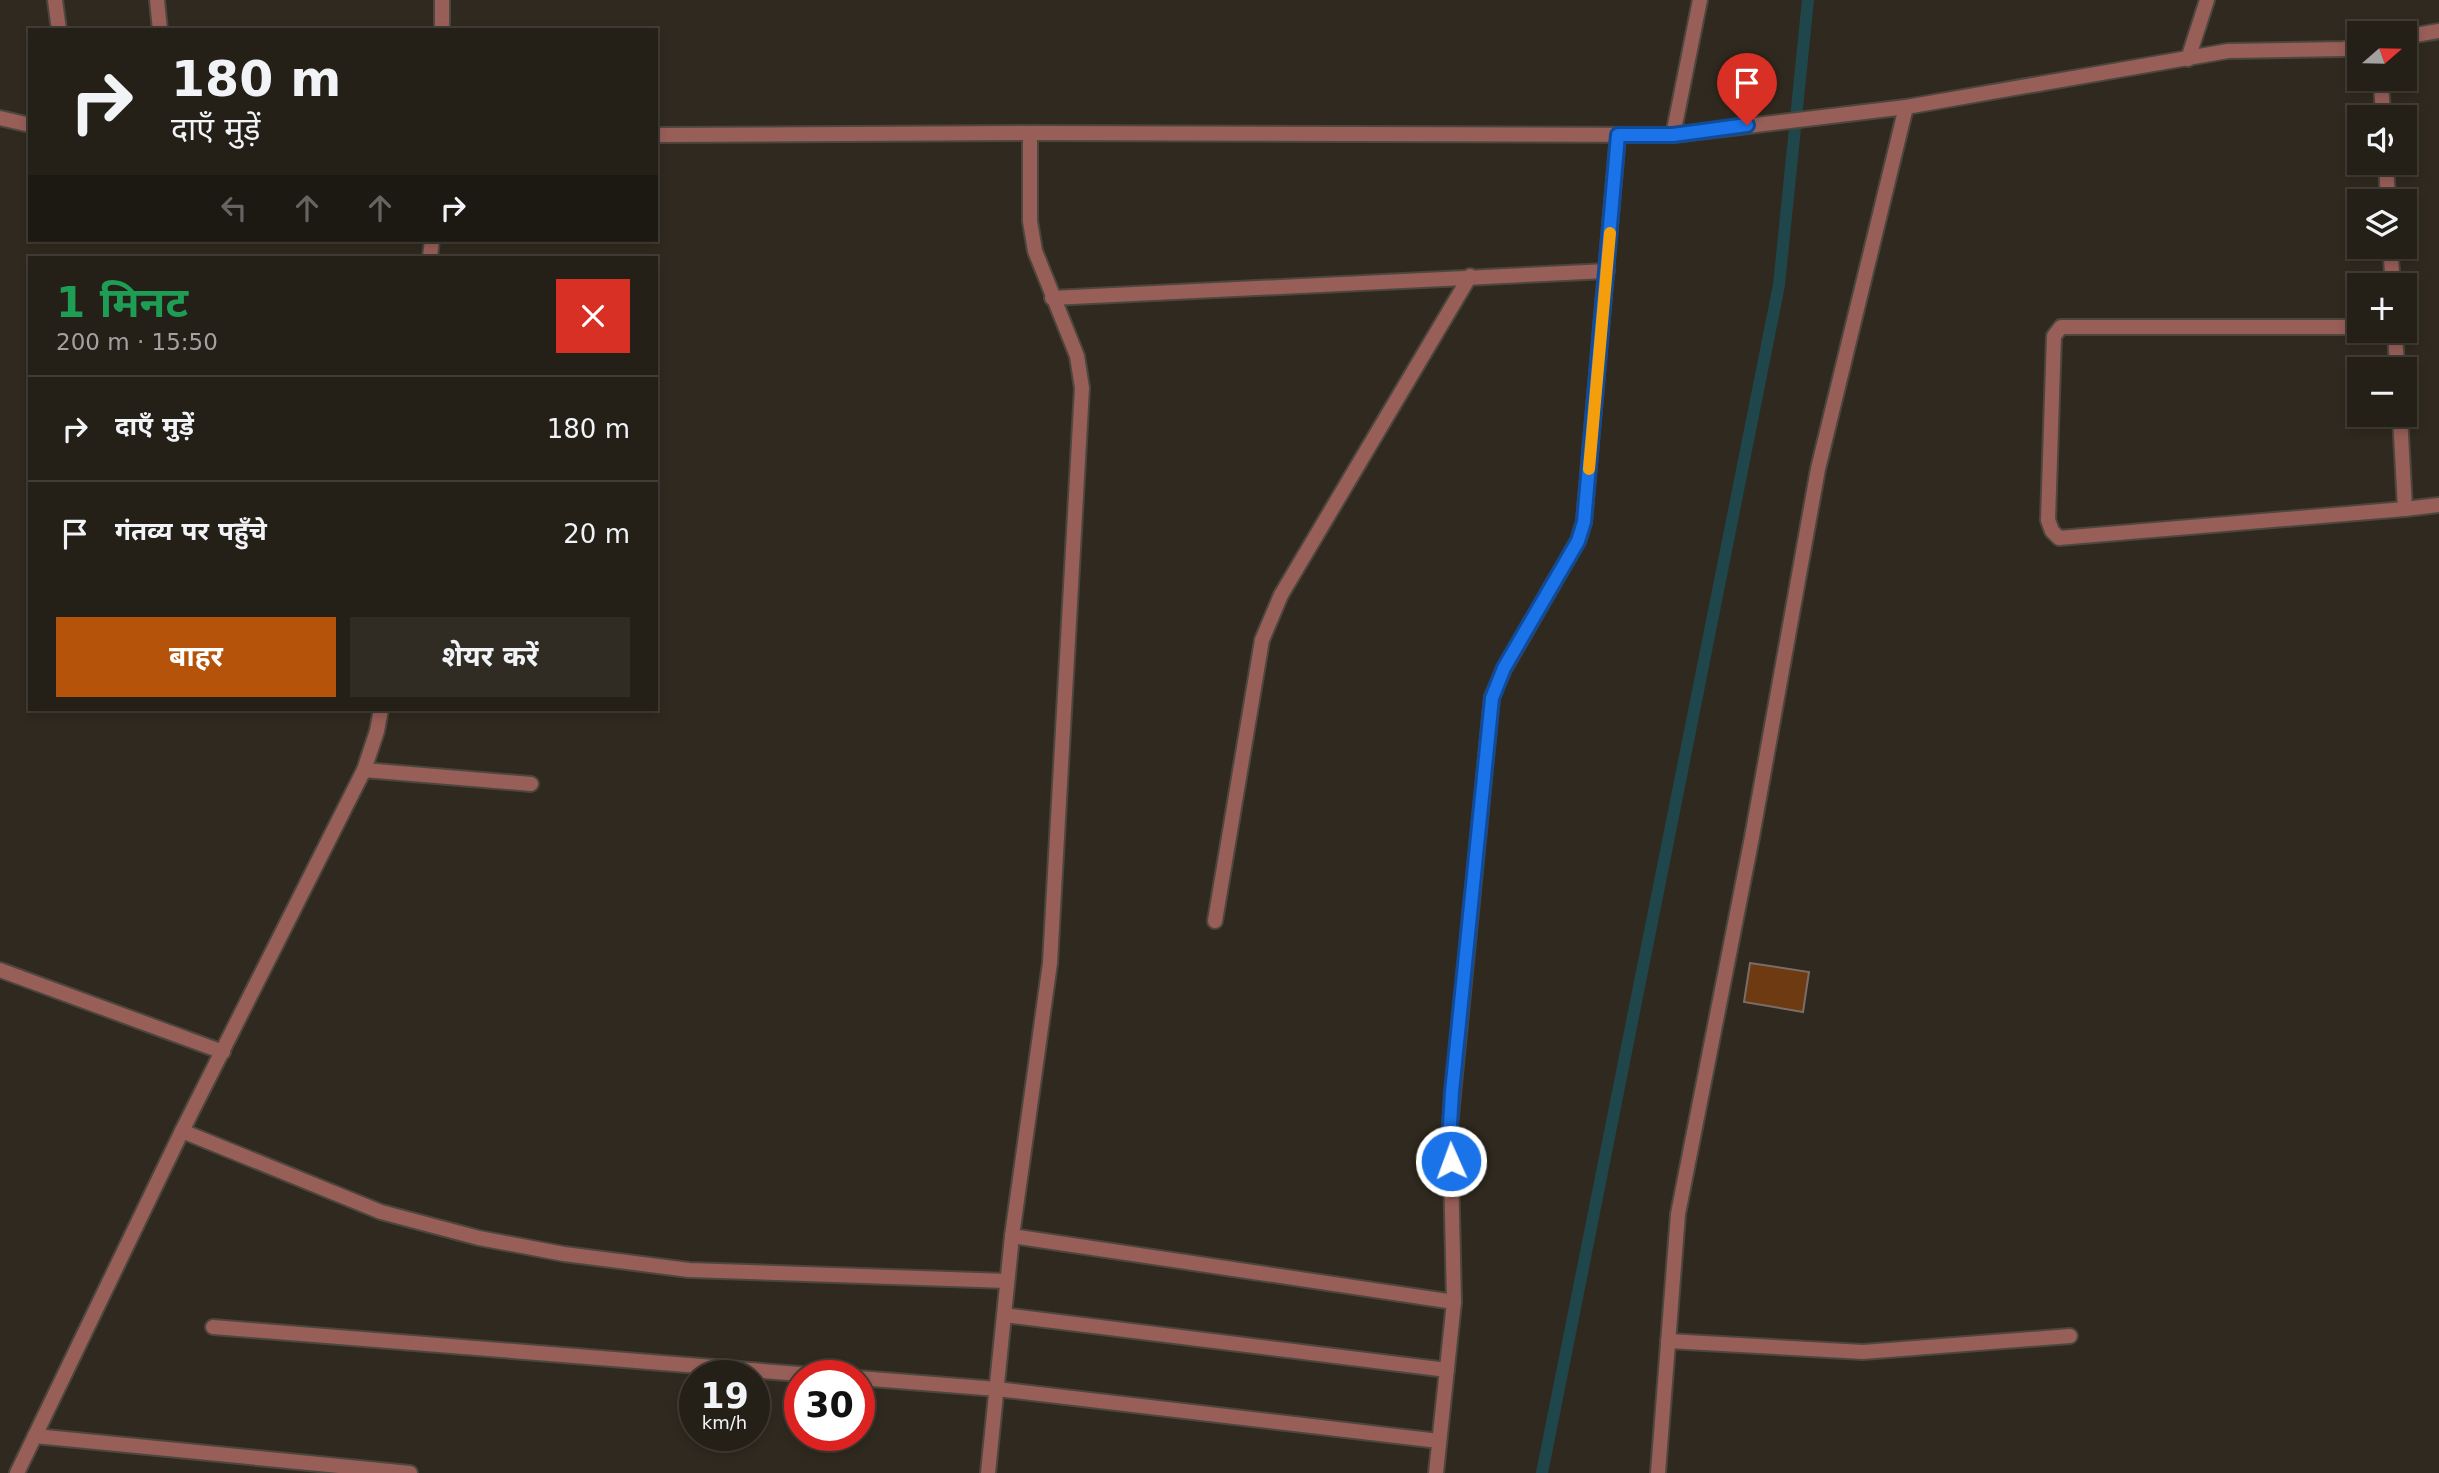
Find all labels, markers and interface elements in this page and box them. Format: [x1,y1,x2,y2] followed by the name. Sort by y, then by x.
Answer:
[2347,21,2417,91] north arrow
[2347,21,2417,427] map controls
[171,51,341,108] text: 180 m
[1717,53,1777,125] pin
[56,56,147,147] icon: right
[1728,64,1766,102] icon: arrive
[2347,105,2417,175] button: sound
[171,110,260,148] text: दाएँ मुड़ें
[215,189,253,227] icon: left
[288,189,326,227] icon: ahead
[361,189,399,227] icon: ahead
[434,189,472,227] icon: right
[2347,189,2417,259] button: layers
[2347,273,2417,343] button: +
[56,278,188,327] text: 1 मिनट
[556,279,630,353] button: close
[56,329,218,355] text: 200 m · 15:50
[2347,357,2417,427] button: −
[56,410,94,448] icon: right
[115,411,194,441] text: दाएँ मुड़ें
[547,414,630,444] text: 180 m
[56,515,94,553] icon: arrive
[115,516,267,546] text: गंतव्य पर पहुँचे
[563,519,630,549] text: 20 m
[56,617,336,697] button: बाहर
[350,617,630,697] button: शेयर करें
[1414,1124,1488,1198] position arrow
[784,1360,875,1451] speed limit sign: 30
[700,1376,749,1416] text: 19
[702,1412,747,1433] text: km/h

